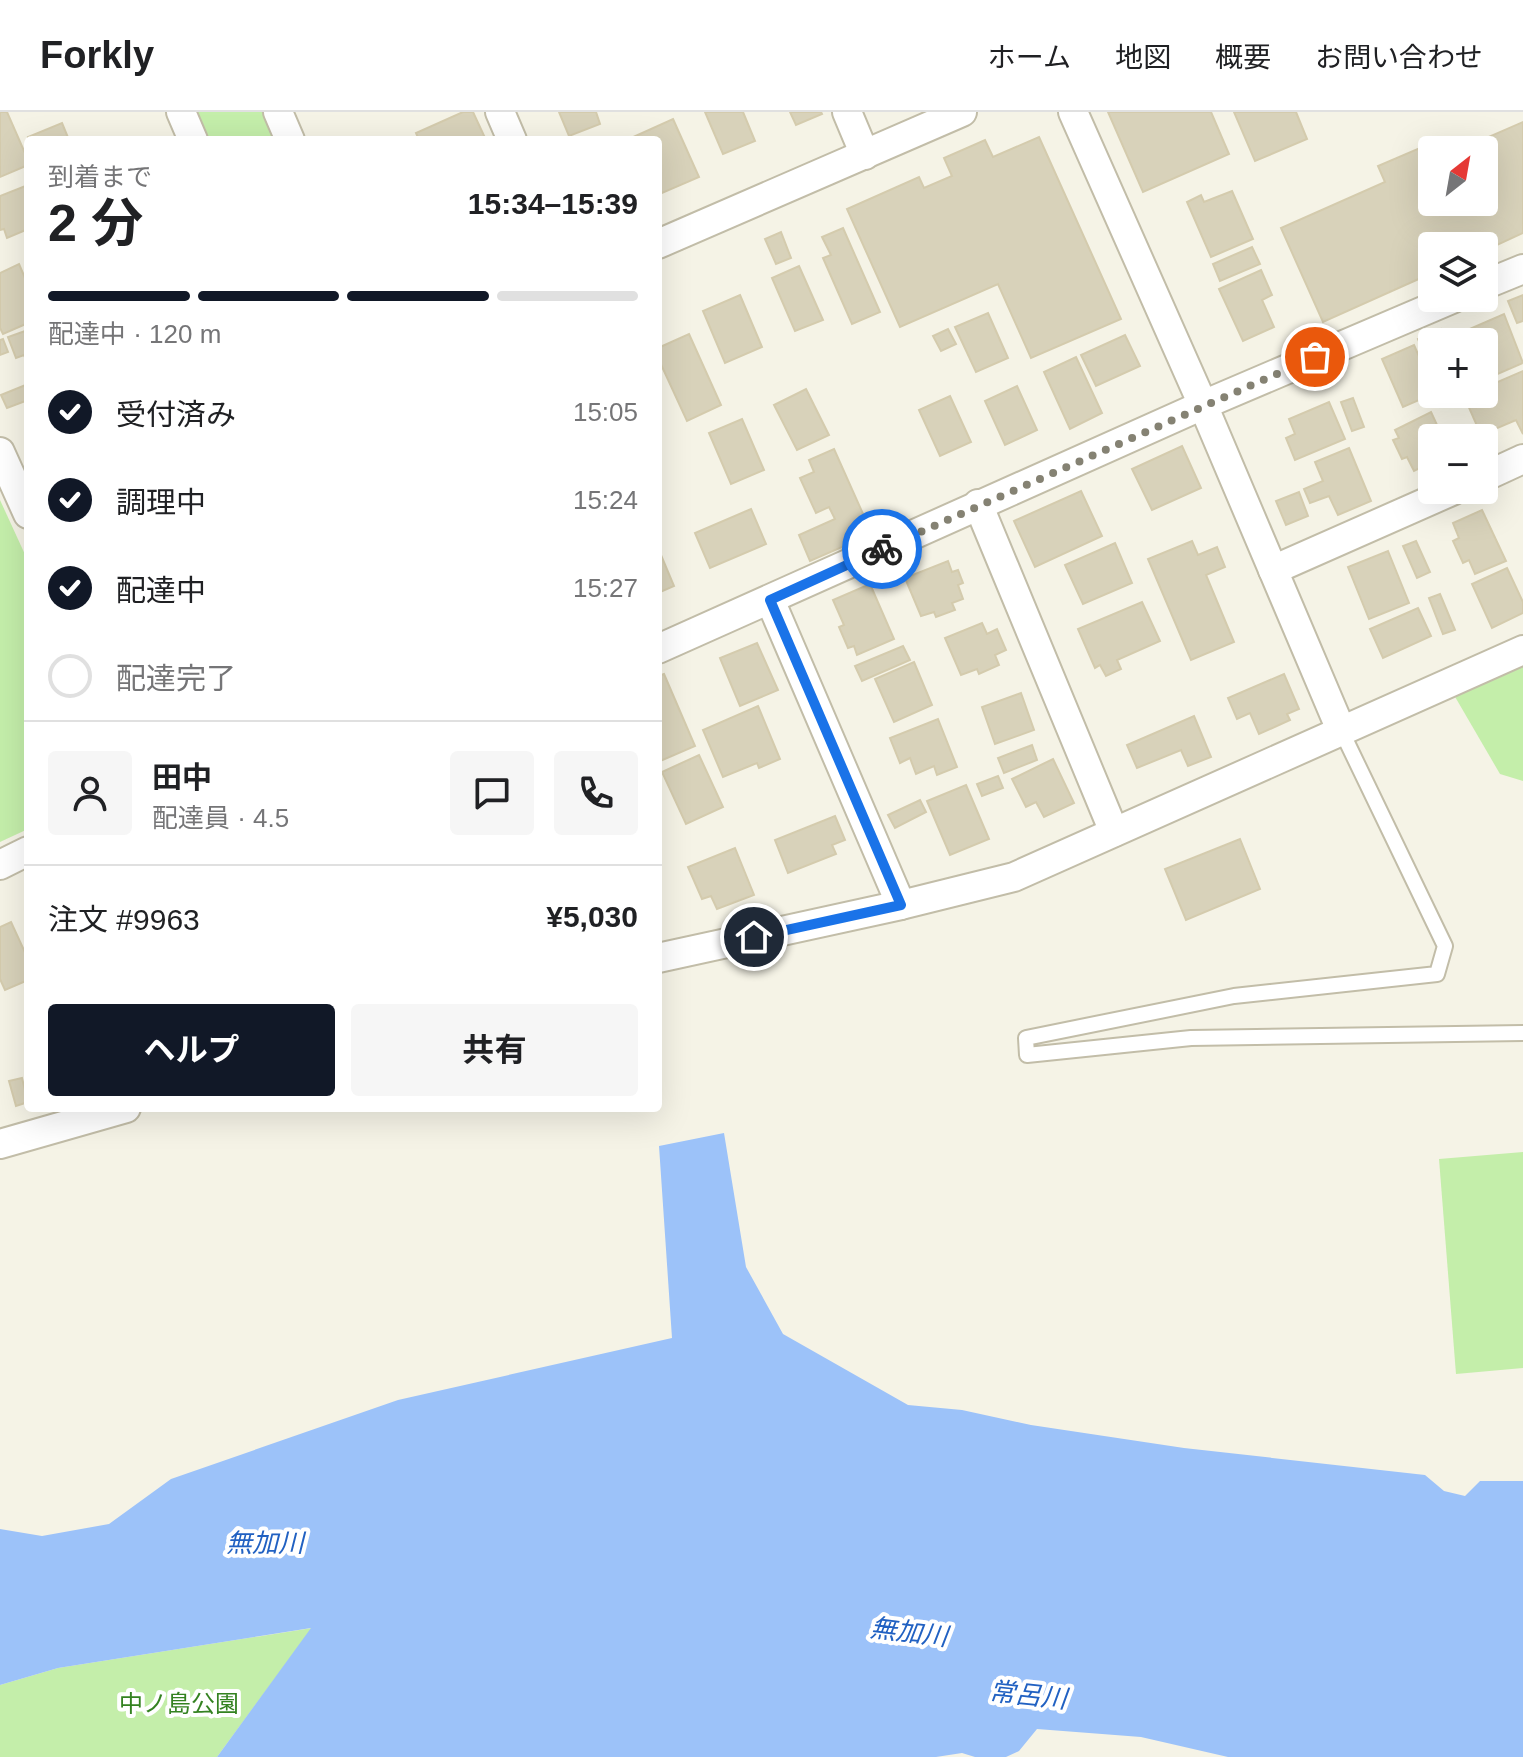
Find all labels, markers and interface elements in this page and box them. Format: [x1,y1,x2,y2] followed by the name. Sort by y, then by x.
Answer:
[40,34,154,76] text: Forkly
[988,42,1071,73] text: ホーム
[1115,42,1171,73] text: 地図
[1215,42,1271,73] text: 概要
[1315,42,1483,73] text: お問い合わせ
[1418,136,1498,216] north arrow
[1418,136,1498,504] map controls
[48,162,152,192] text: 到着まで
[468,187,638,220] text: 15:34–15:39
[48,194,143,252] text: 2 分
[1418,232,1498,312] button: layers
[48,319,221,349] text: 配達中 · 120 m
[1281,323,1349,391] pin
[1418,328,1498,408] button: +
[1293,335,1337,379] icon: bag
[48,390,92,434] icon: check
[573,397,638,427] text: 15:05
[116,398,236,431] text: 受付済み
[1418,424,1498,504] button: −
[48,478,92,522] icon: check
[573,485,638,515] text: 15:24
[116,486,206,519] text: 調理中
[842,509,922,589] courier
[860,527,904,571] icon: bike
[48,566,92,610] icon: check
[573,573,638,603] text: 15:27
[116,574,206,607] text: 配達中
[116,662,236,695] text: 配達完了
[48,751,132,835] button: person
[450,751,534,835] button: chat
[554,751,638,835] button: phone
[152,761,212,794] text: 田中
[152,803,289,833] text: 配達員 · 4.5
[546,900,638,933] text: ¥5,030
[48,903,200,936] text: 注文 #9963
[720,903,788,971] pin
[732,915,776,959] icon: home
[48,1004,335,1096] button: ヘルプ
[351,1004,638,1096] button: 共有
[226,1528,307,1558] water label: 無加川
[868,1612,953,1652] water label: 無加川
[988,1676,1071,1714] water label: 常呂川
[119,1690,239,1717] park label: 中ノ島公園

